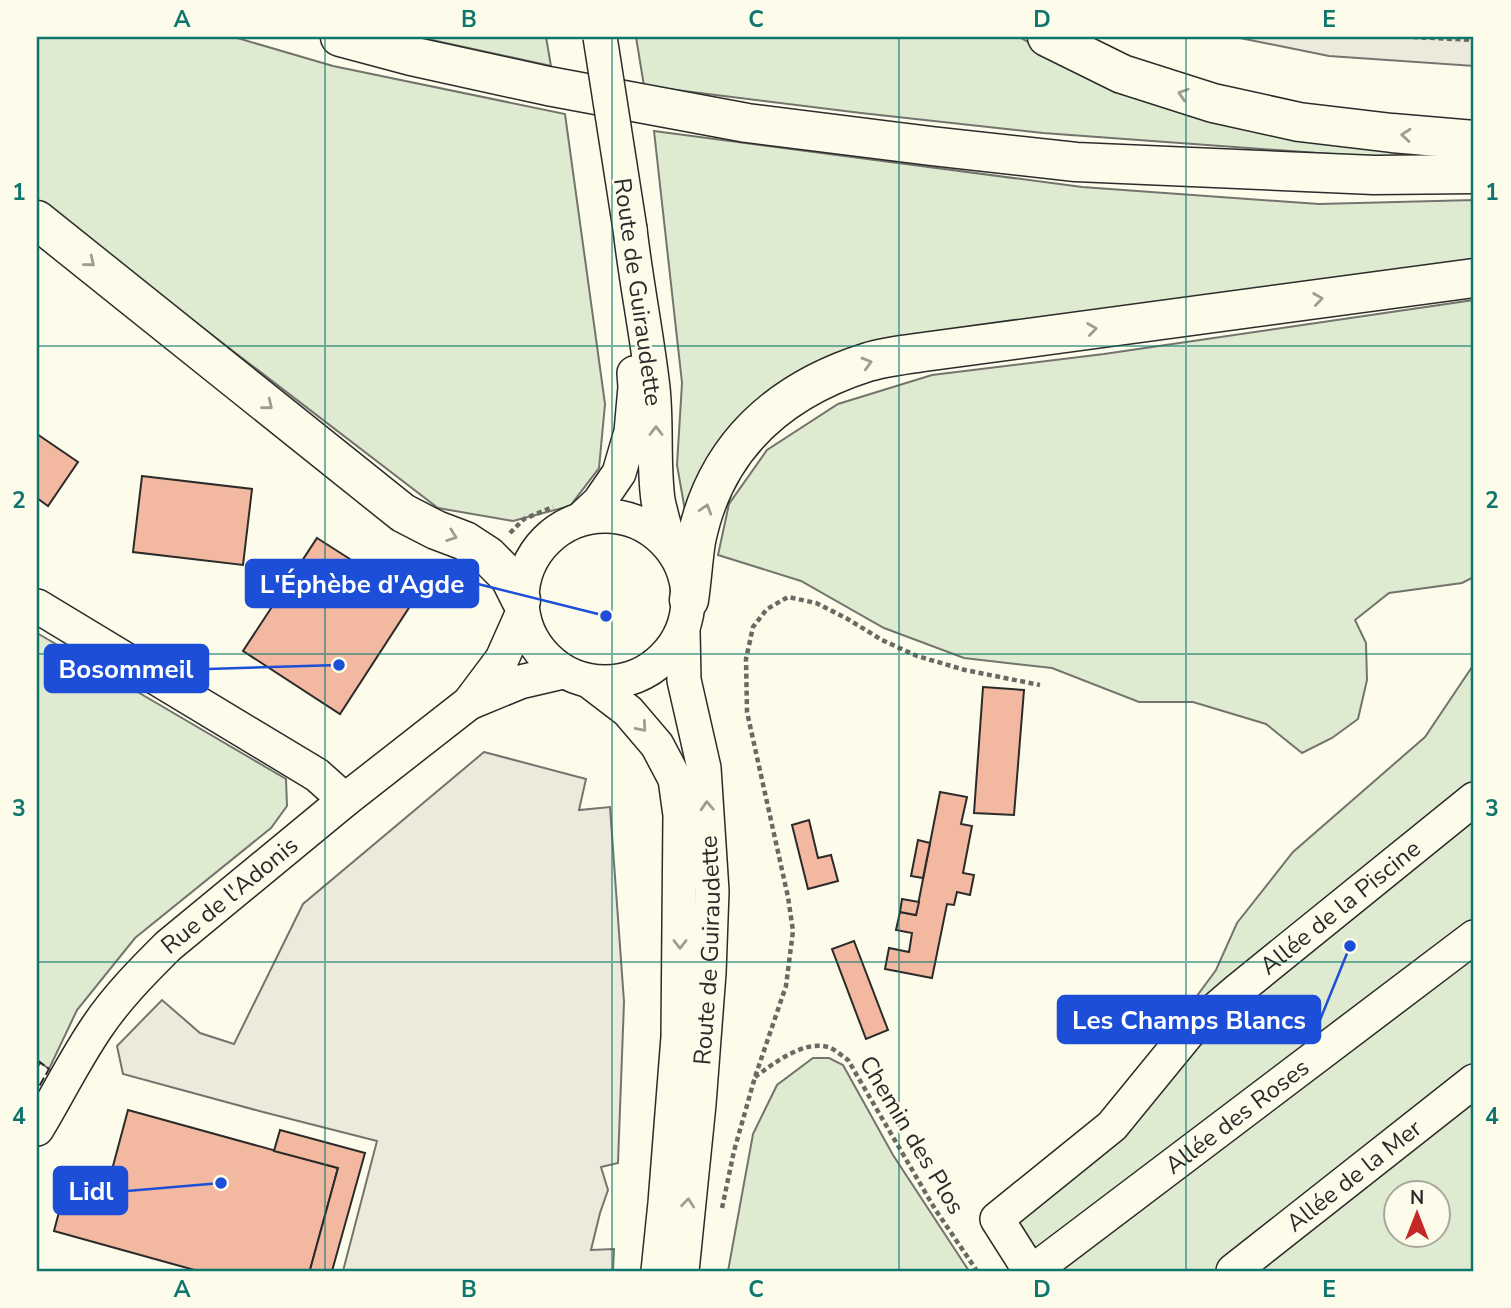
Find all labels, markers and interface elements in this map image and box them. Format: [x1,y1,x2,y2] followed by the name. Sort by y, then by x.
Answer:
[173,4,191,35] text: A
[461,4,477,35] text: B
[748,4,764,35] text: C
[1033,4,1051,35] text: D
[1322,4,1336,35] text: E
[1177,87,1189,102] one-way arrow
[1400,128,1411,143] one-way arrow
[606,176,670,408] street label: Route de Guiraudette
[12,177,26,208] text: 1
[1485,177,1499,208] text: 1
[82,254,95,267] one-way arrow
[1312,291,1323,306] one-way arrow
[1086,322,1098,337] one-way arrow
[861,356,873,371] one-way arrow
[260,396,272,409] one-way arrow
[648,425,664,436] one-way arrow
[12,485,26,516] text: 2
[1485,485,1499,516] text: 2
[698,503,713,515] one-way arrow
[445,527,457,541] one-way arrow
[246,560,478,607] callout: L'Éphèbe d'Agde
[260,567,464,602] text: L'Éphèbe d'Agde
[45,645,208,692] callout: Bosommeil
[58,652,194,687] text: Bosommeil
[634,719,646,732] one-way arrow
[12,793,26,824] text: 3
[1485,793,1499,824] text: 3
[699,800,714,811] one-way arrow
[154,829,305,961] street label: Rue de l'Adonis
[1253,833,1427,982] street label: Allée de la Piscine
[686,834,728,1066] street label: Route de Guiraudette
[672,939,688,950] one-way arrow
[1058,996,1320,1043] callout: Les Champs Blancs
[1072,1003,1306,1038] text: Les Champs Blancs
[852,1050,972,1220] street label: Chemin des Plos
[1159,1052,1316,1181] street label: Allée des Roses
[12,1101,26,1132] text: 4
[1485,1101,1499,1132] text: 4
[1280,1112,1429,1239] street label: Allée de la Mer
[54,1167,127,1214] callout: Lidl
[68,1174,114,1209] text: Lidl
[1382,1178,1452,1248] north arrow
[1410,1185,1424,1211] text: N
[681,1198,696,1209] one-way arrow
[173,1274,191,1305] text: A
[461,1274,477,1305] text: B
[748,1274,764,1305] text: C
[1033,1274,1051,1305] text: D
[1322,1274,1336,1305] text: E

